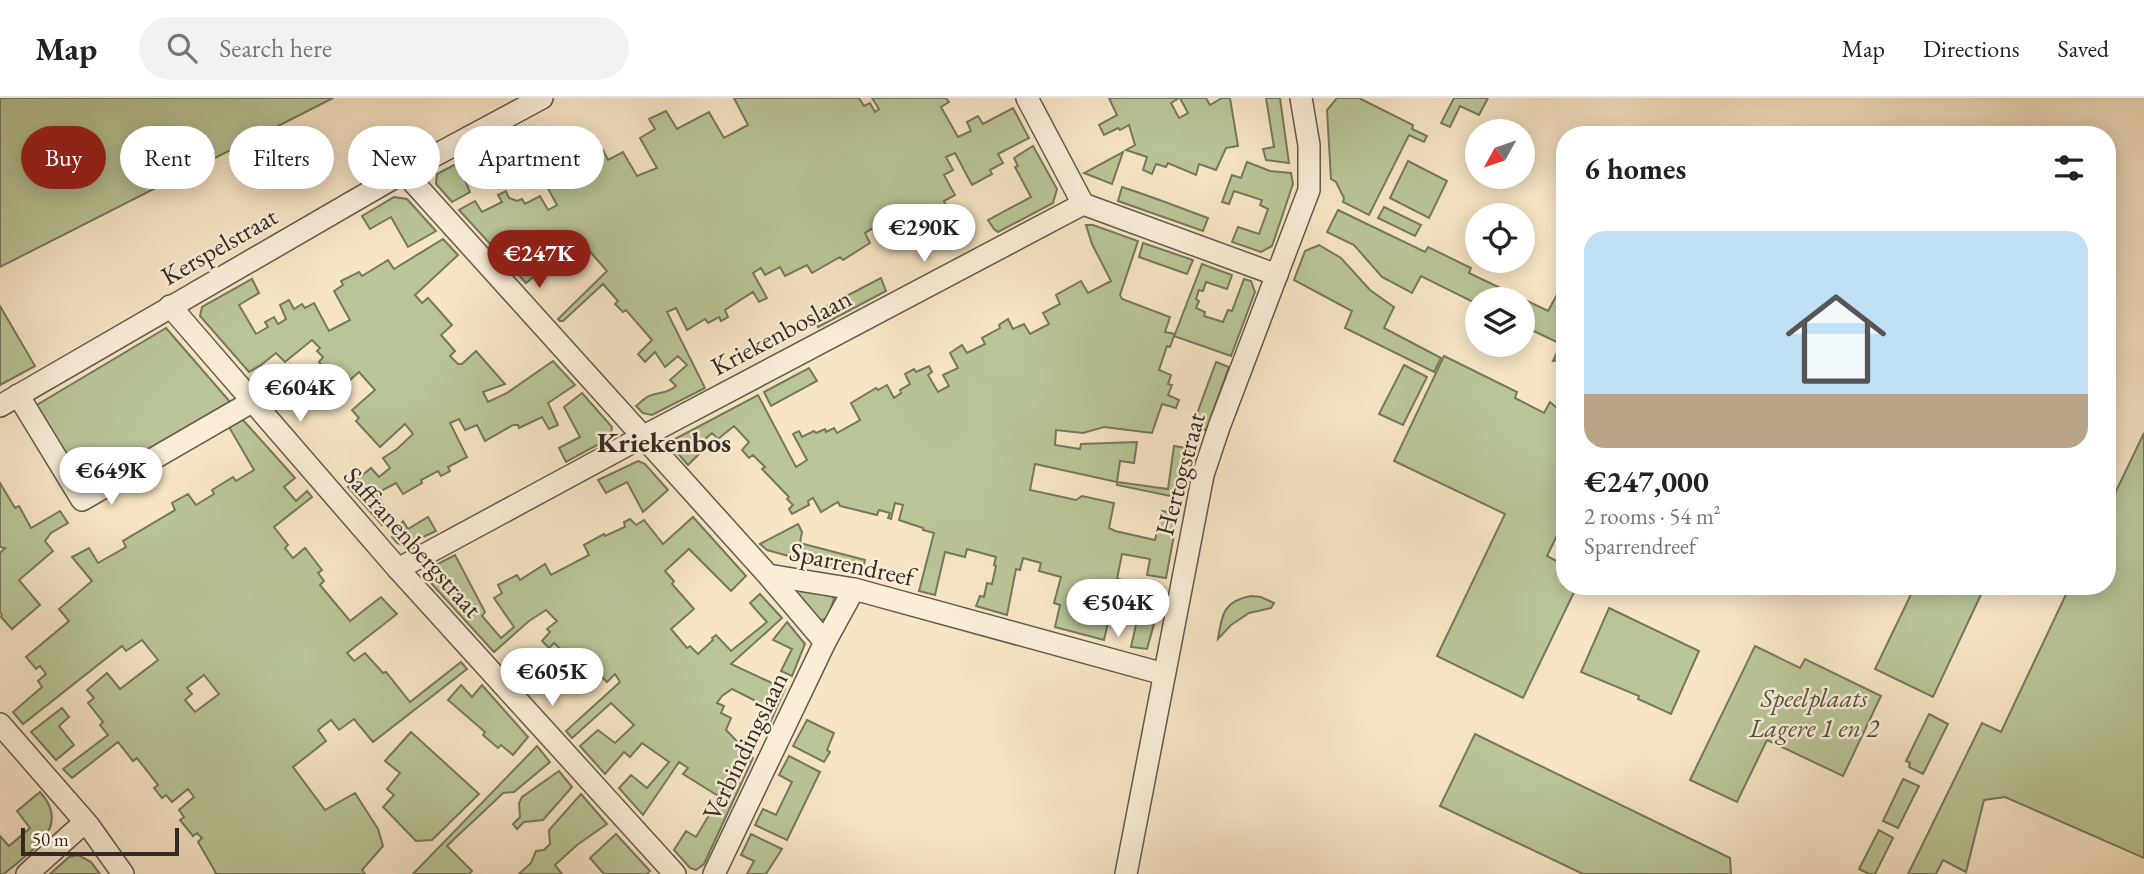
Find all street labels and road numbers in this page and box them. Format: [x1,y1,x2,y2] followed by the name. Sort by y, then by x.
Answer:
[155,199,283,293] street label: Kerspelstraat
[705,281,857,383] street label: Kriekenboslaan
[1147,409,1213,539] street label: Hertogstraat
[336,459,490,625] street label: Saffranenbergstraat
[786,534,920,594] street label: Sparrendreef
[694,666,796,826] street label: Verbindingslaan

